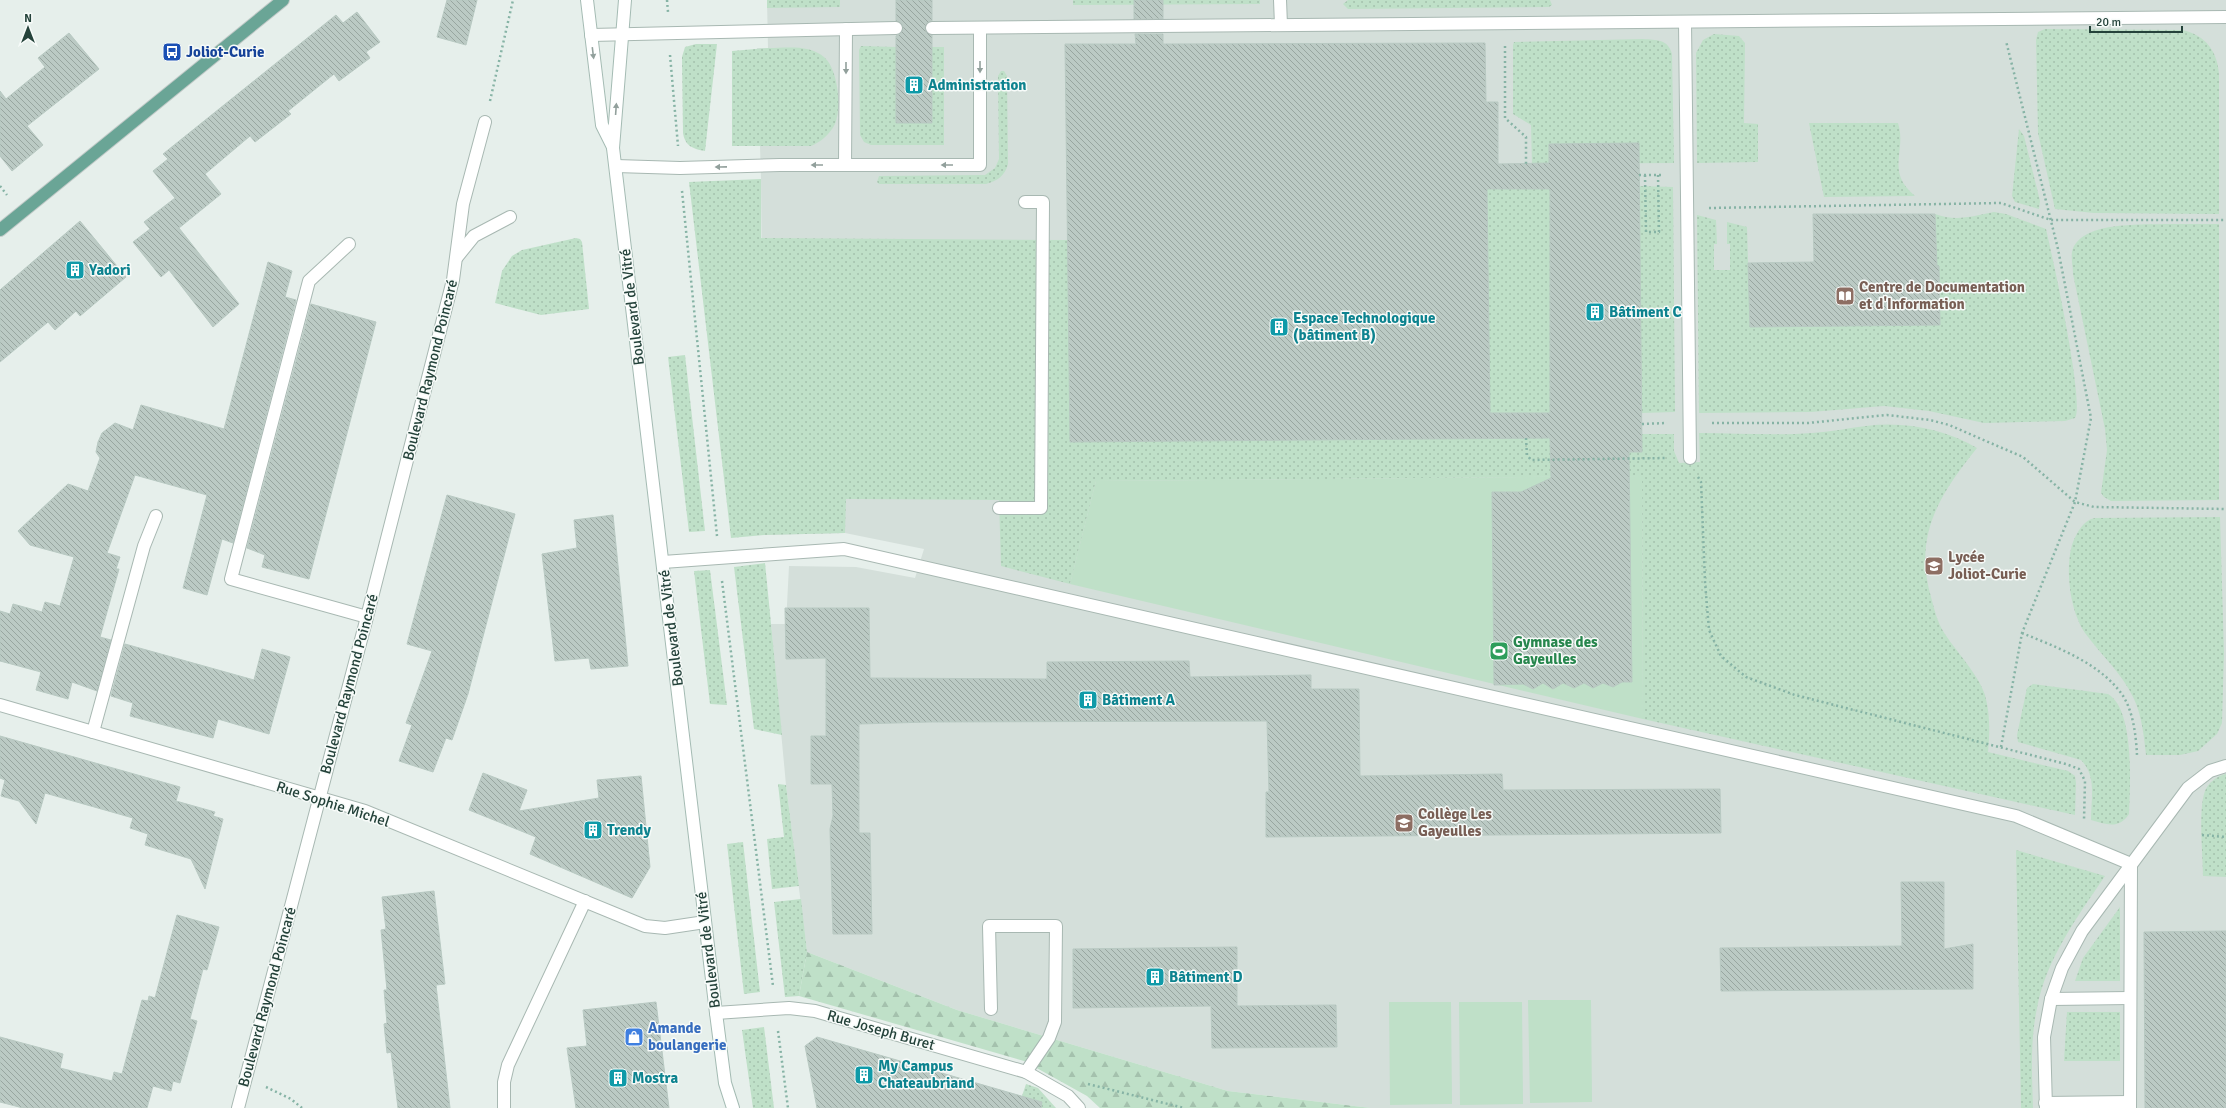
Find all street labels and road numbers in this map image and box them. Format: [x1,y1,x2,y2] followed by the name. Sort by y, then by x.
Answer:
[616,248,648,366] street label: Boulevard de Vitré
[399,278,461,462] street label: Boulevard Raymond Poincaré
[655,569,687,687] street label: Boulevard de Vitré
[316,592,382,776] street label: Boulevard Raymond Poincaré
[274,777,392,831] street label: Rue Sophie Michel
[692,891,724,1009] street label: Boulevard de Vitré
[234,905,300,1089] street label: Boulevard Raymond Poincaré
[825,1006,937,1054] street label: Rue Joseph Buret

